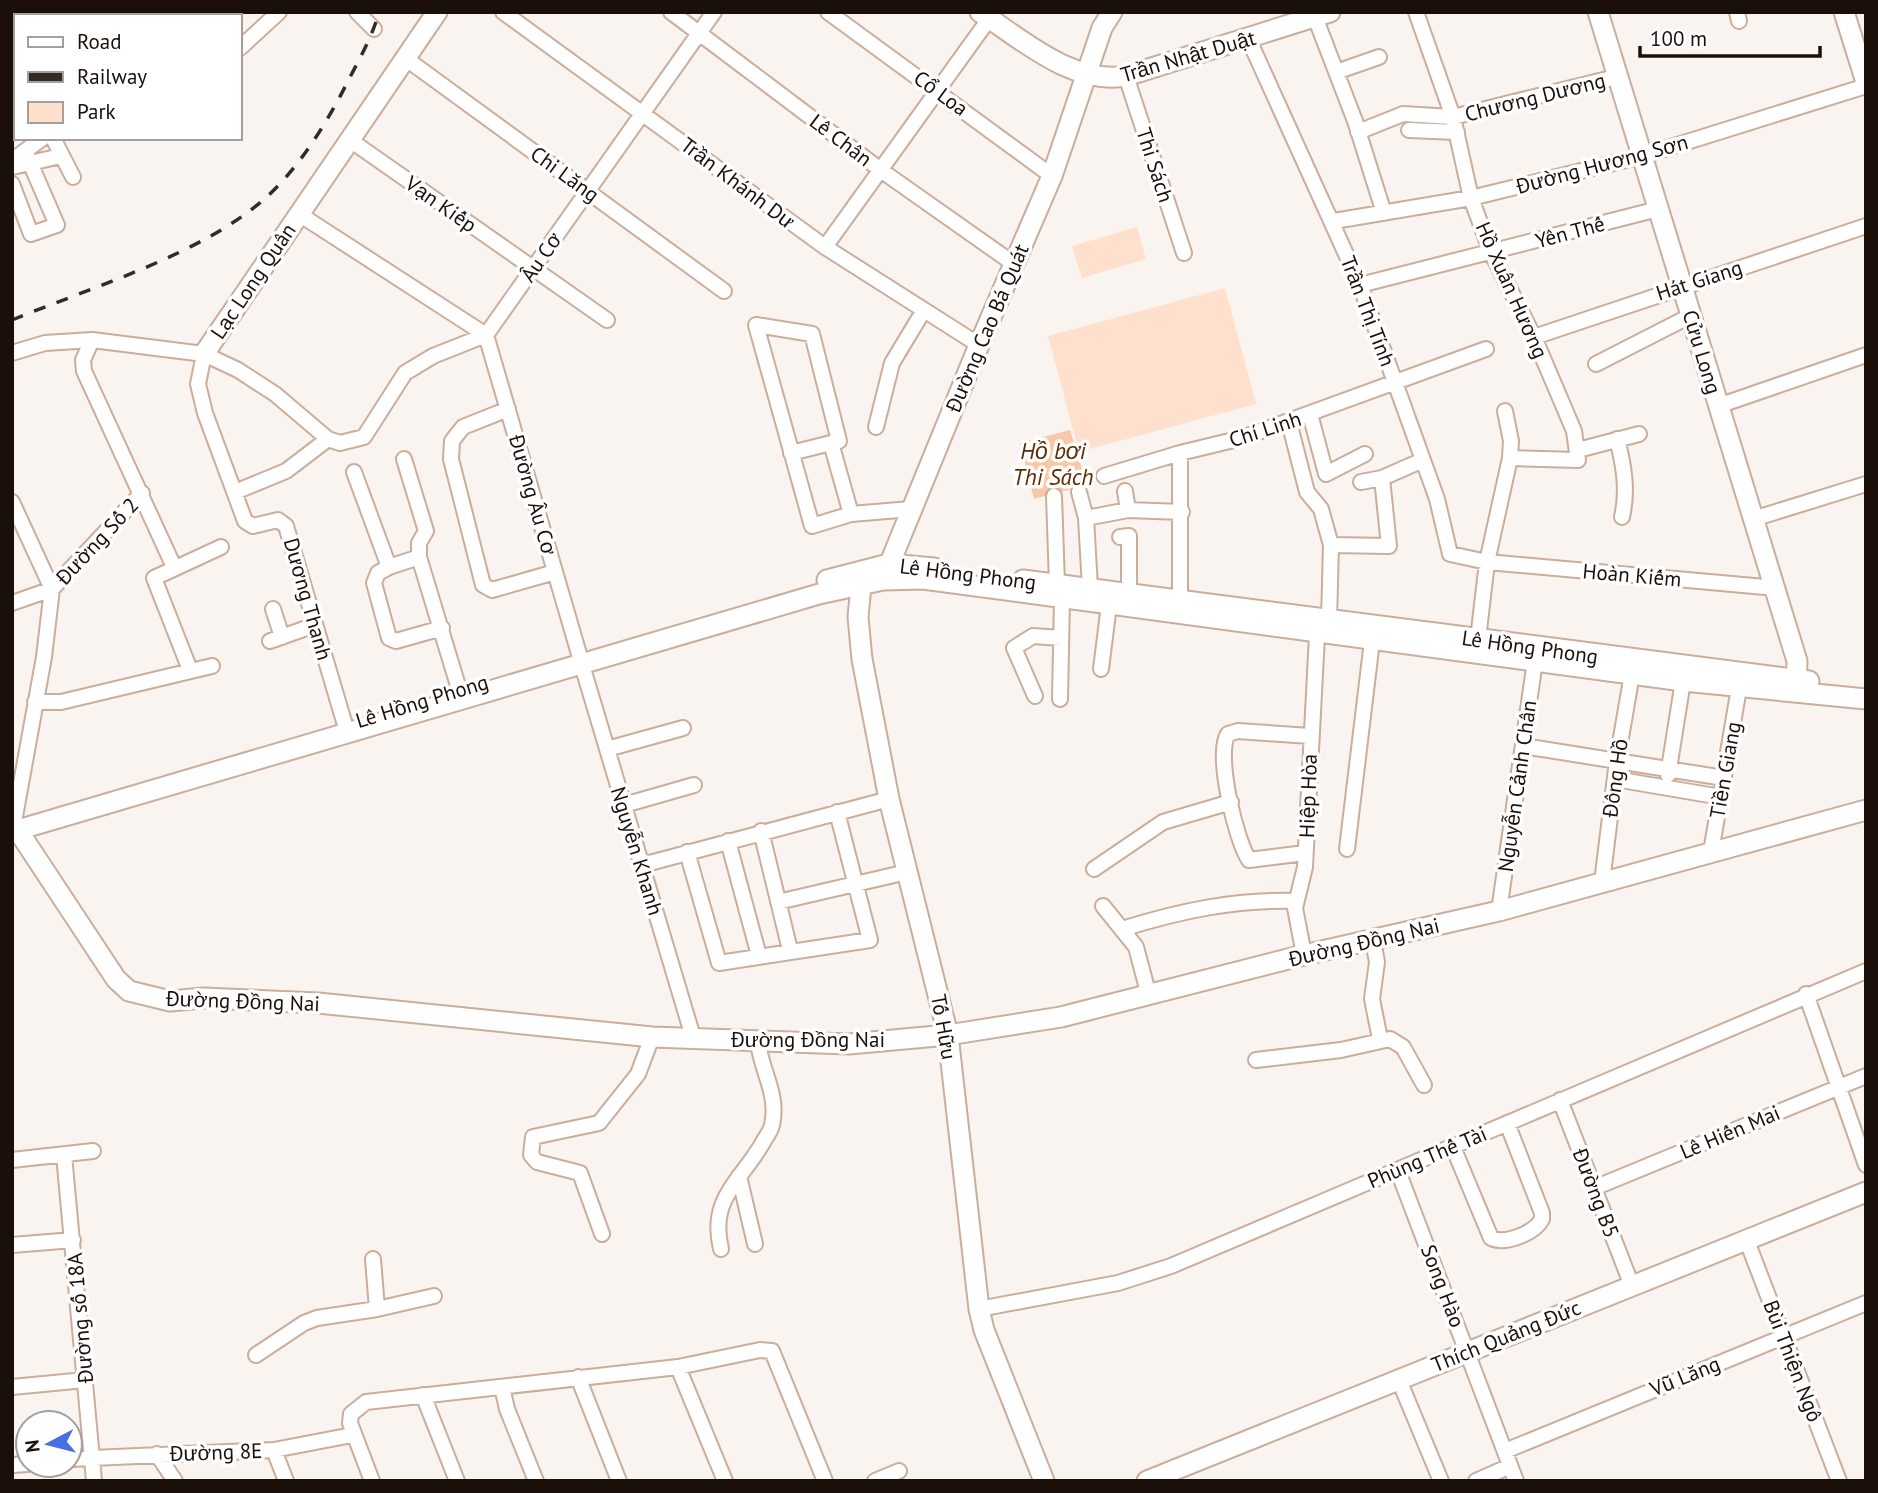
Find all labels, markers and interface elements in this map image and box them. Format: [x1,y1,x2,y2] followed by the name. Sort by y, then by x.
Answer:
[14,14,242,140] legend
[1640,14,1820,58] scale bar
[1117,24,1259,88] street label: Trần Nhật Duật
[1650,25,1707,52] text: 100 m
[77,28,121,55] text: Road
[77,63,147,90] text: Railway
[909,64,973,122] street label: Cổ Loa
[1462,66,1608,128] street label: Chương Dương
[77,98,116,125] text: Park
[804,108,878,172] street label: Lê Chân
[1130,124,1180,206] street label: Thi Sách
[1512,128,1691,200] street label: Đường Hương Sơn
[675,131,801,235] street label: Trần Khánh Dư
[525,140,605,208] street label: Chi Lăng
[399,169,482,238] street label: Vạn Kiếp
[1532,210,1608,254] street label: Yên Thế
[1470,217,1554,363] street label: Hồ Xuân Hương
[204,218,302,344] street label: Lạc Long Quân
[514,227,568,287] street label: Âu Cơ
[939,240,1035,417] street label: Đường Cao Bá Quát
[1335,252,1401,370] street label: Trần Thị Tính
[1653,253,1745,307] street label: Hát Giang
[1676,307,1728,397] street label: Cửu Long
[1226,405,1304,453] street label: Chí Linh
[503,431,563,559] street label: Đường Âu Cơ
[1012,436,1094,491] water label: Hồ bơi Thi Sách
[49,492,144,591] street label: Đường Số 2
[278,535,338,663] street label: Dương Thanh
[898,552,1038,596] street label: Lê Hồng Phong
[1581,557,1683,593] street label: Hoàn Kiếm
[1460,624,1600,670] street label: Lê Hồng Phong
[352,668,492,734] street label: Lê Hồng Phong
[1492,699,1542,873] street label: Nguyễn Cảnh Chân
[1703,720,1747,820] street label: Tiền Giang
[1596,737,1634,820] street label: Đông Hồ
[1293,753,1323,839] street label: Hiệp Hòa
[605,783,669,919] street label: Nguyễn Khanh
[1285,912,1442,973] street label: Đường Đồng Nai
[165,985,320,1017] street label: Đường Đồng Nai
[925,992,963,1062] street label: Tố Hữu
[730,1026,885,1053] street label: Đường Đồng Nai
[1676,1099,1784,1165] street label: Lê Hiến Mai
[1363,1120,1491,1194] street label: Phùng Thế Tài
[1566,1143,1625,1242] street label: Đường B5
[1415,1241,1471,1331] street label: Song Hào
[61,1251,99,1385] street label: Đường số 18A
[1427,1294,1585,1378] street label: Thích Quảng Đức
[1757,1296,1829,1426] street label: Bùi Thiện Ngô
[1645,1350,1724,1403] street label: Vũ Lăng
[14,1409,84,1479] north arrow
[168,1437,263,1467] street label: Đường 8E
[19,1438,45,1454] text: N

